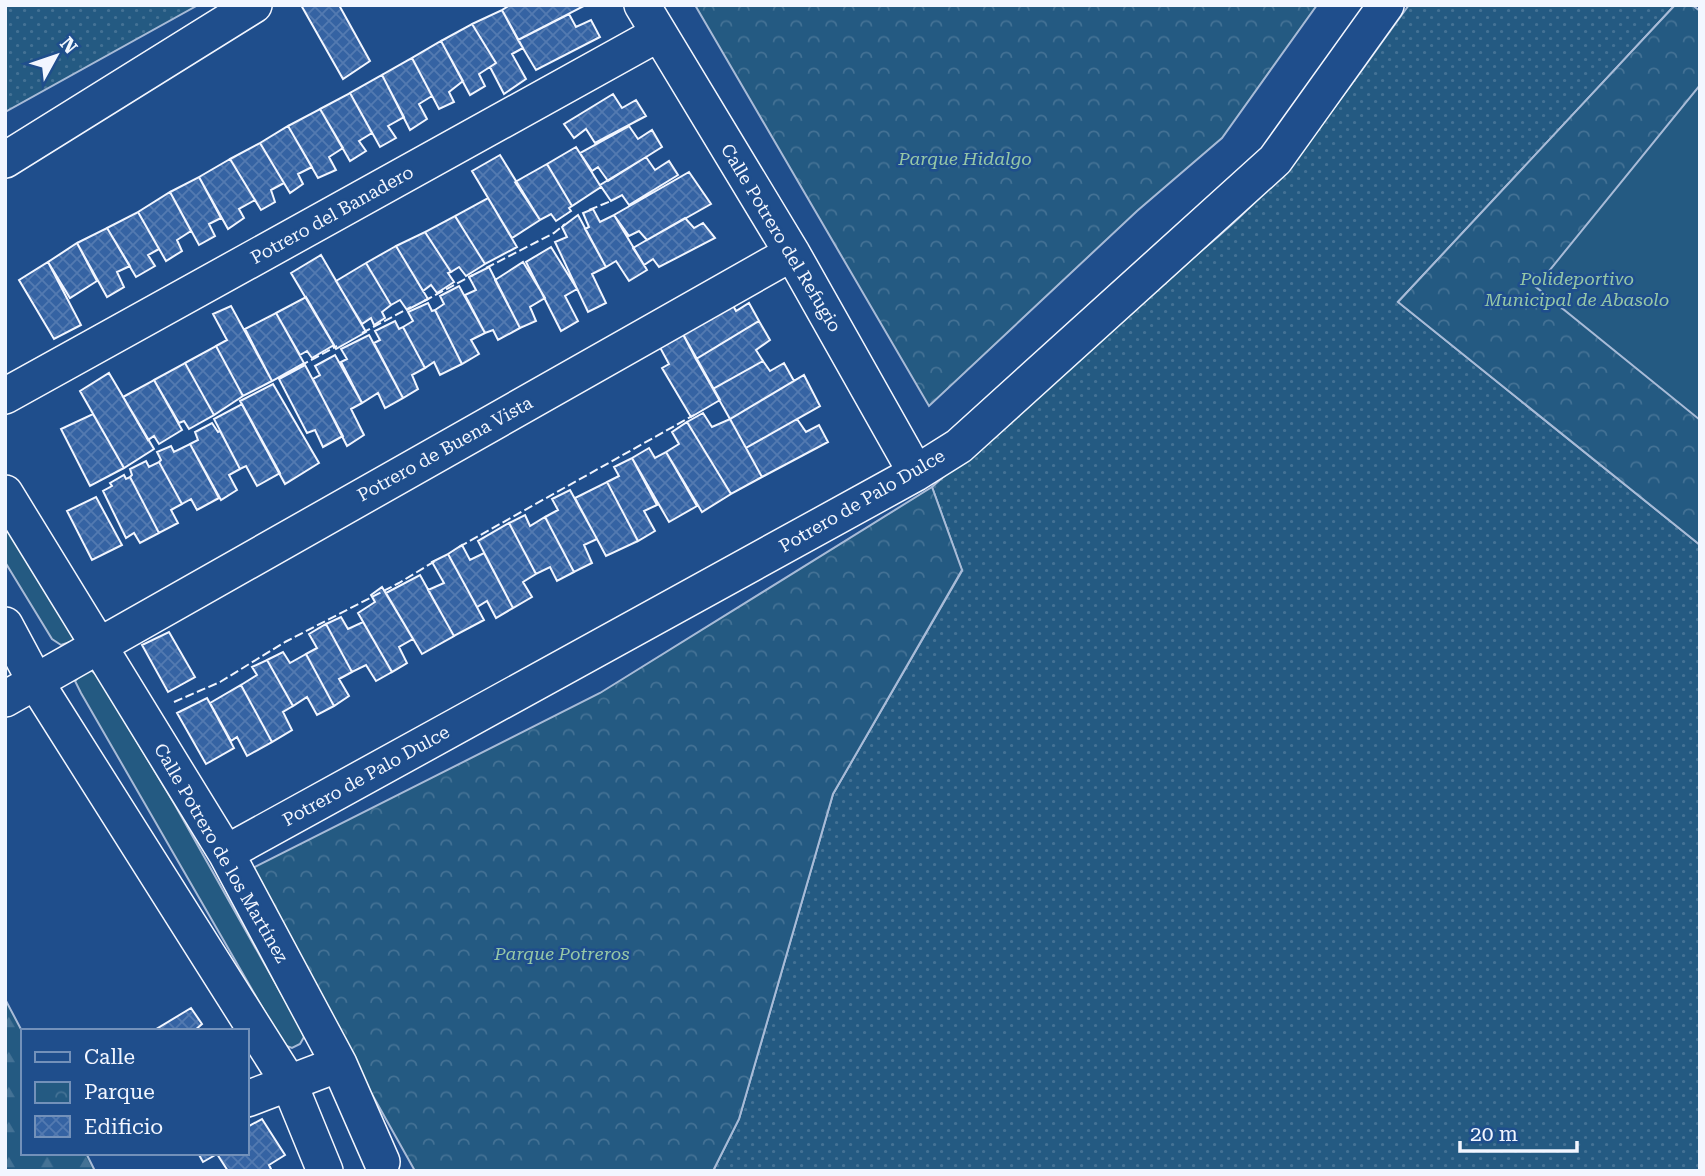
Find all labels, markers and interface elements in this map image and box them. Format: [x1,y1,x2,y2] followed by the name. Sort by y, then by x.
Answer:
[21,21,91,91] north arrow
[55,32,82,59] text: N
[717,140,846,336] street label: Calle Potrero del Refugio
[897,148,1032,169] park label: Parque Hidalgo
[247,161,417,268] street label: Potrero del Banadero
[1484,268,1669,310] park label: Polideportivo Municipal de Abasolo
[353,391,536,506] street label: Potrero de Buena Vista
[775,445,948,557] street label: Potrero de Palo Dulce
[279,721,453,830] street label: Potrero de Palo Dulce
[150,739,293,967] street label: Calle Potrero de los Martínez
[493,943,630,964] park label: Parque Potreros
[21,1029,248,1155] legend
[84,1045,135,1069] text: Calle
[84,1080,155,1104] text: Parque
[1460,1110,1577,1154] scale bar
[84,1115,163,1139] text: Edificio
[1470,1122,1518,1146] text: 20 m

